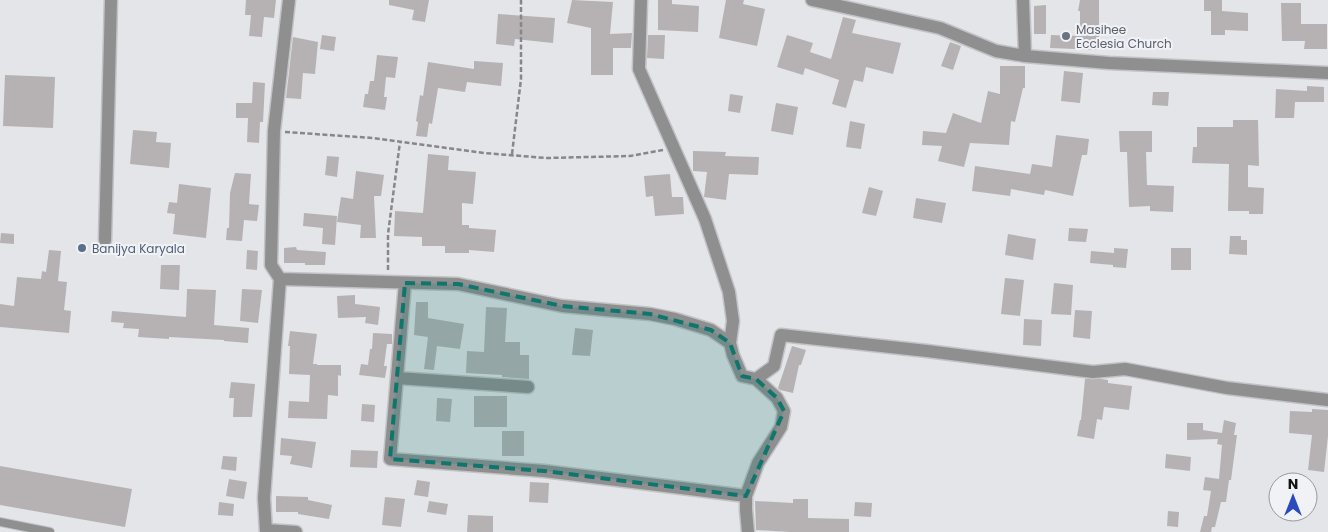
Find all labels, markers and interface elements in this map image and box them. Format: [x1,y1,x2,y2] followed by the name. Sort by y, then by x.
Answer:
[1076,21,1172,52] place label: Masihee Ecclesia Church
[1060,30,1072,42] marker: Masihee Ecclesia Church
[92,240,185,257] place label: Banijya Karyala
[76,242,88,254] marker: Banijya Karyala
[1268,472,1318,522] north arrow
[1288,474,1298,494] text: N

